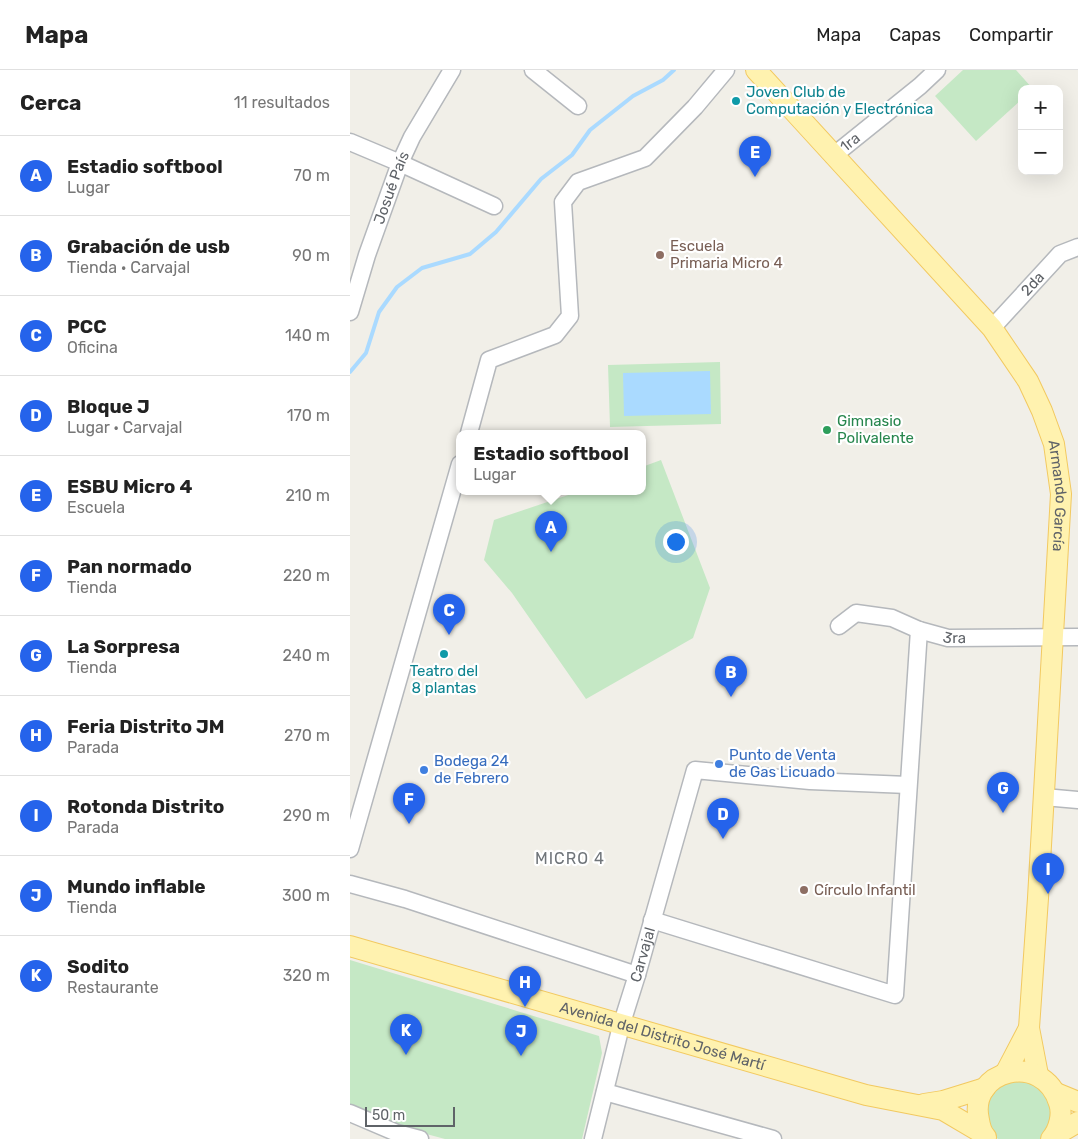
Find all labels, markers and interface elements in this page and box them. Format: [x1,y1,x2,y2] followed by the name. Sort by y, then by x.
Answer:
[25,21,88,49] text: Mapa
[816,24,861,46] text: Mapa
[889,24,941,46] text: Capas
[969,24,1053,46] text: Compartir
[746,83,933,118] place label: Joven Club de Computación y Electrónica
[1018,85,1063,175] map controls
[1018,85,1063,130] button: +
[20,90,81,115] text: Cerca
[234,93,330,112] text: 11 resultados
[730,95,742,107] marker: Joven Club de Computación y Electrónica
[837,129,864,156] street label: 1ra
[1018,130,1063,175] button: −
[739,136,771,177] pin: E
[370,148,413,226] street label: Josué País
[67,155,223,178] text: Estadio softbool
[30,166,42,185] text: A
[293,166,330,185] text: 70 m
[67,178,110,197] text: Lugar
[67,235,230,258] text: Grabación de usb
[670,237,783,272] place label: Escuela Primaria Micro 4
[30,246,42,265] text: B
[292,246,330,265] text: 90 m
[654,249,666,261] marker: Escuela Primaria Micro 4
[67,258,190,277] text: Tienda · Carvajal
[1017,268,1048,299] street label: 2da
[67,315,107,338] text: PCC
[30,326,42,345] text: C
[285,326,330,345] text: 140 m
[67,338,118,357] text: Oficina
[67,395,150,418] text: Bloque J
[30,406,42,425] text: D
[287,406,330,425] text: 170 m
[837,412,914,447] place label: Gimnasio Polivalente
[67,418,183,437] text: Lugar · Carvajal
[821,424,833,436] marker: Gimnasio Polivalente
[456,430,646,495] popup
[1045,439,1070,552] street label: Armando García
[473,442,629,465] text: Estadio softbool
[473,465,516,484] text: Lugar
[67,475,193,498] text: ESBU Micro 4
[31,486,41,505] text: E
[285,486,330,505] text: 210 m
[67,498,125,517] text: Escuela
[535,511,567,552] pin: A
[663,529,689,555] your location
[67,555,192,578] text: Pan normado
[31,566,41,585] text: F
[283,566,330,585] text: 220 m
[67,578,117,597] text: Tienda
[433,594,465,635] pin: C
[941,628,966,648] street label: 3ra
[67,635,180,658] text: La Sorpresa
[30,646,42,665] text: G
[283,646,330,665] text: 240 m
[438,648,450,660] marker: Teatro del 8 plantas
[715,656,747,697] pin: B
[67,658,117,677] text: Tienda
[410,662,478,697] place label: Teatro del 8 plantas
[67,715,225,738] text: Feria Distrito JM
[30,726,42,745] text: H
[284,726,330,745] text: 270 m
[67,738,119,757] text: Parada
[729,746,836,781] place label: Punto de Venta de Gas Licuado
[434,752,509,787] place label: Bodega 24 de Febrero
[713,758,725,770] marker: Punto de Venta de Gas Licuado
[418,764,430,776] marker: Bodega 24 de Febrero
[987,772,1019,813] pin: G
[393,783,425,824] pin: F
[67,795,224,818] text: Rotonda Distrito
[707,798,739,839] pin: D
[33,806,39,825] text: I
[283,806,330,825] text: 290 m
[67,818,119,837] text: Parada
[535,849,605,868] district label: MICRO 4
[1032,853,1064,894] pin: I
[67,875,206,898] text: Mundo inflable
[814,881,916,899] place label: Círculo Infantil
[798,884,810,896] marker: Círculo Infantil
[31,886,41,905] text: J
[282,886,330,905] text: 300 m
[67,898,117,917] text: Tienda
[626,925,659,984] street label: Carvajal
[67,955,129,978] text: Sodito
[31,966,41,985] text: K
[283,966,330,985] text: 320 m
[509,966,541,1007] pin: H
[67,978,159,997] text: Restaurante
[558,998,768,1075] street label: Avenida del Distrito José Martí
[390,1014,422,1055] pin: K
[505,1015,537,1056] pin: J
[365,1104,455,1127] scale bar
[372,1107,405,1124] text: 50 m

